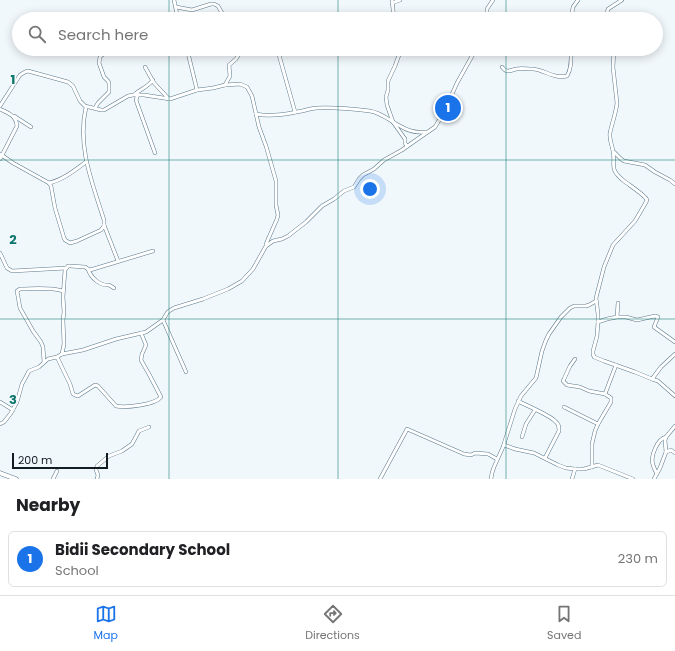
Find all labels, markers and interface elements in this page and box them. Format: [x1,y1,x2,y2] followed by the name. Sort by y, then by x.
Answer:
[12,12,663,56] search box
[26,23,48,45] icon: search
[58,24,148,45] text: Search here
[11,70,15,89] text: 1
[435,93,461,123] pin: 1
[360,179,380,199] your location
[9,230,17,249] text: 2
[9,390,17,409] text: 3
[12,451,108,470] scale bar
[18,452,52,468] text: 200 m
[16,493,80,517] text: Nearby
[55,539,230,560] text: Bidii Secondary School
[28,549,32,568] text: 1
[618,549,658,568] text: 230 m
[55,561,99,580] text: School
[94,603,118,644] tab: Map
[305,603,360,644] tab: Directions
[547,603,581,644] tab: Saved

